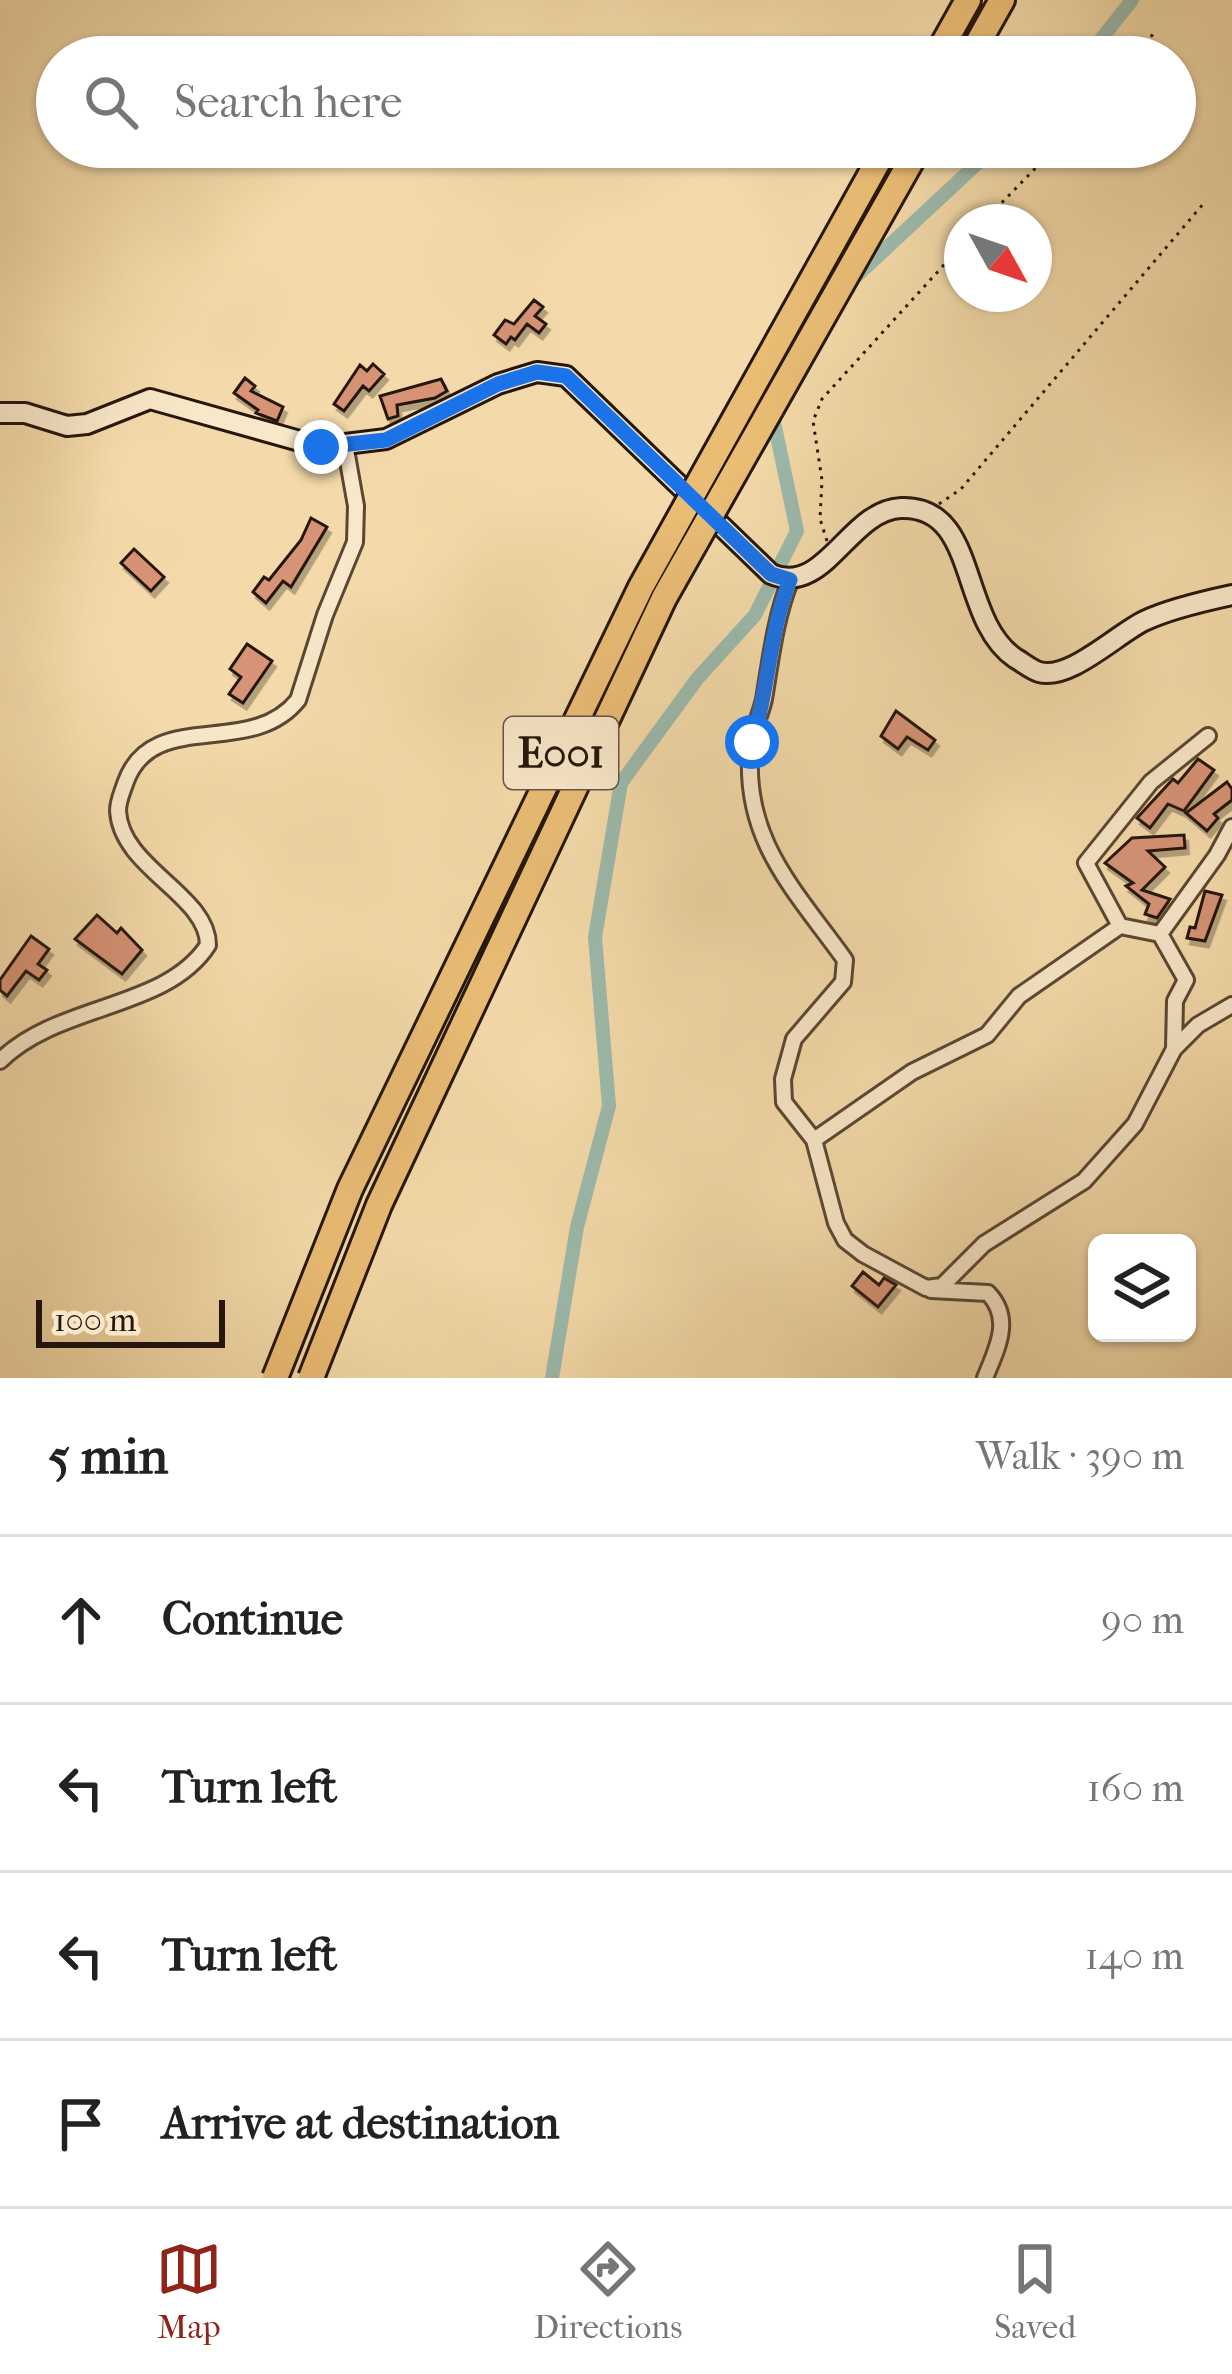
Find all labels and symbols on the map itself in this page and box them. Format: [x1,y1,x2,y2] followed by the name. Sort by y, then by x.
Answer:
[944,204,1052,312] north arrow
[294,420,348,474] route end
[725,715,779,769] route start
[504,717,618,789] road number: E001
[36,1294,225,1347] scale bar

